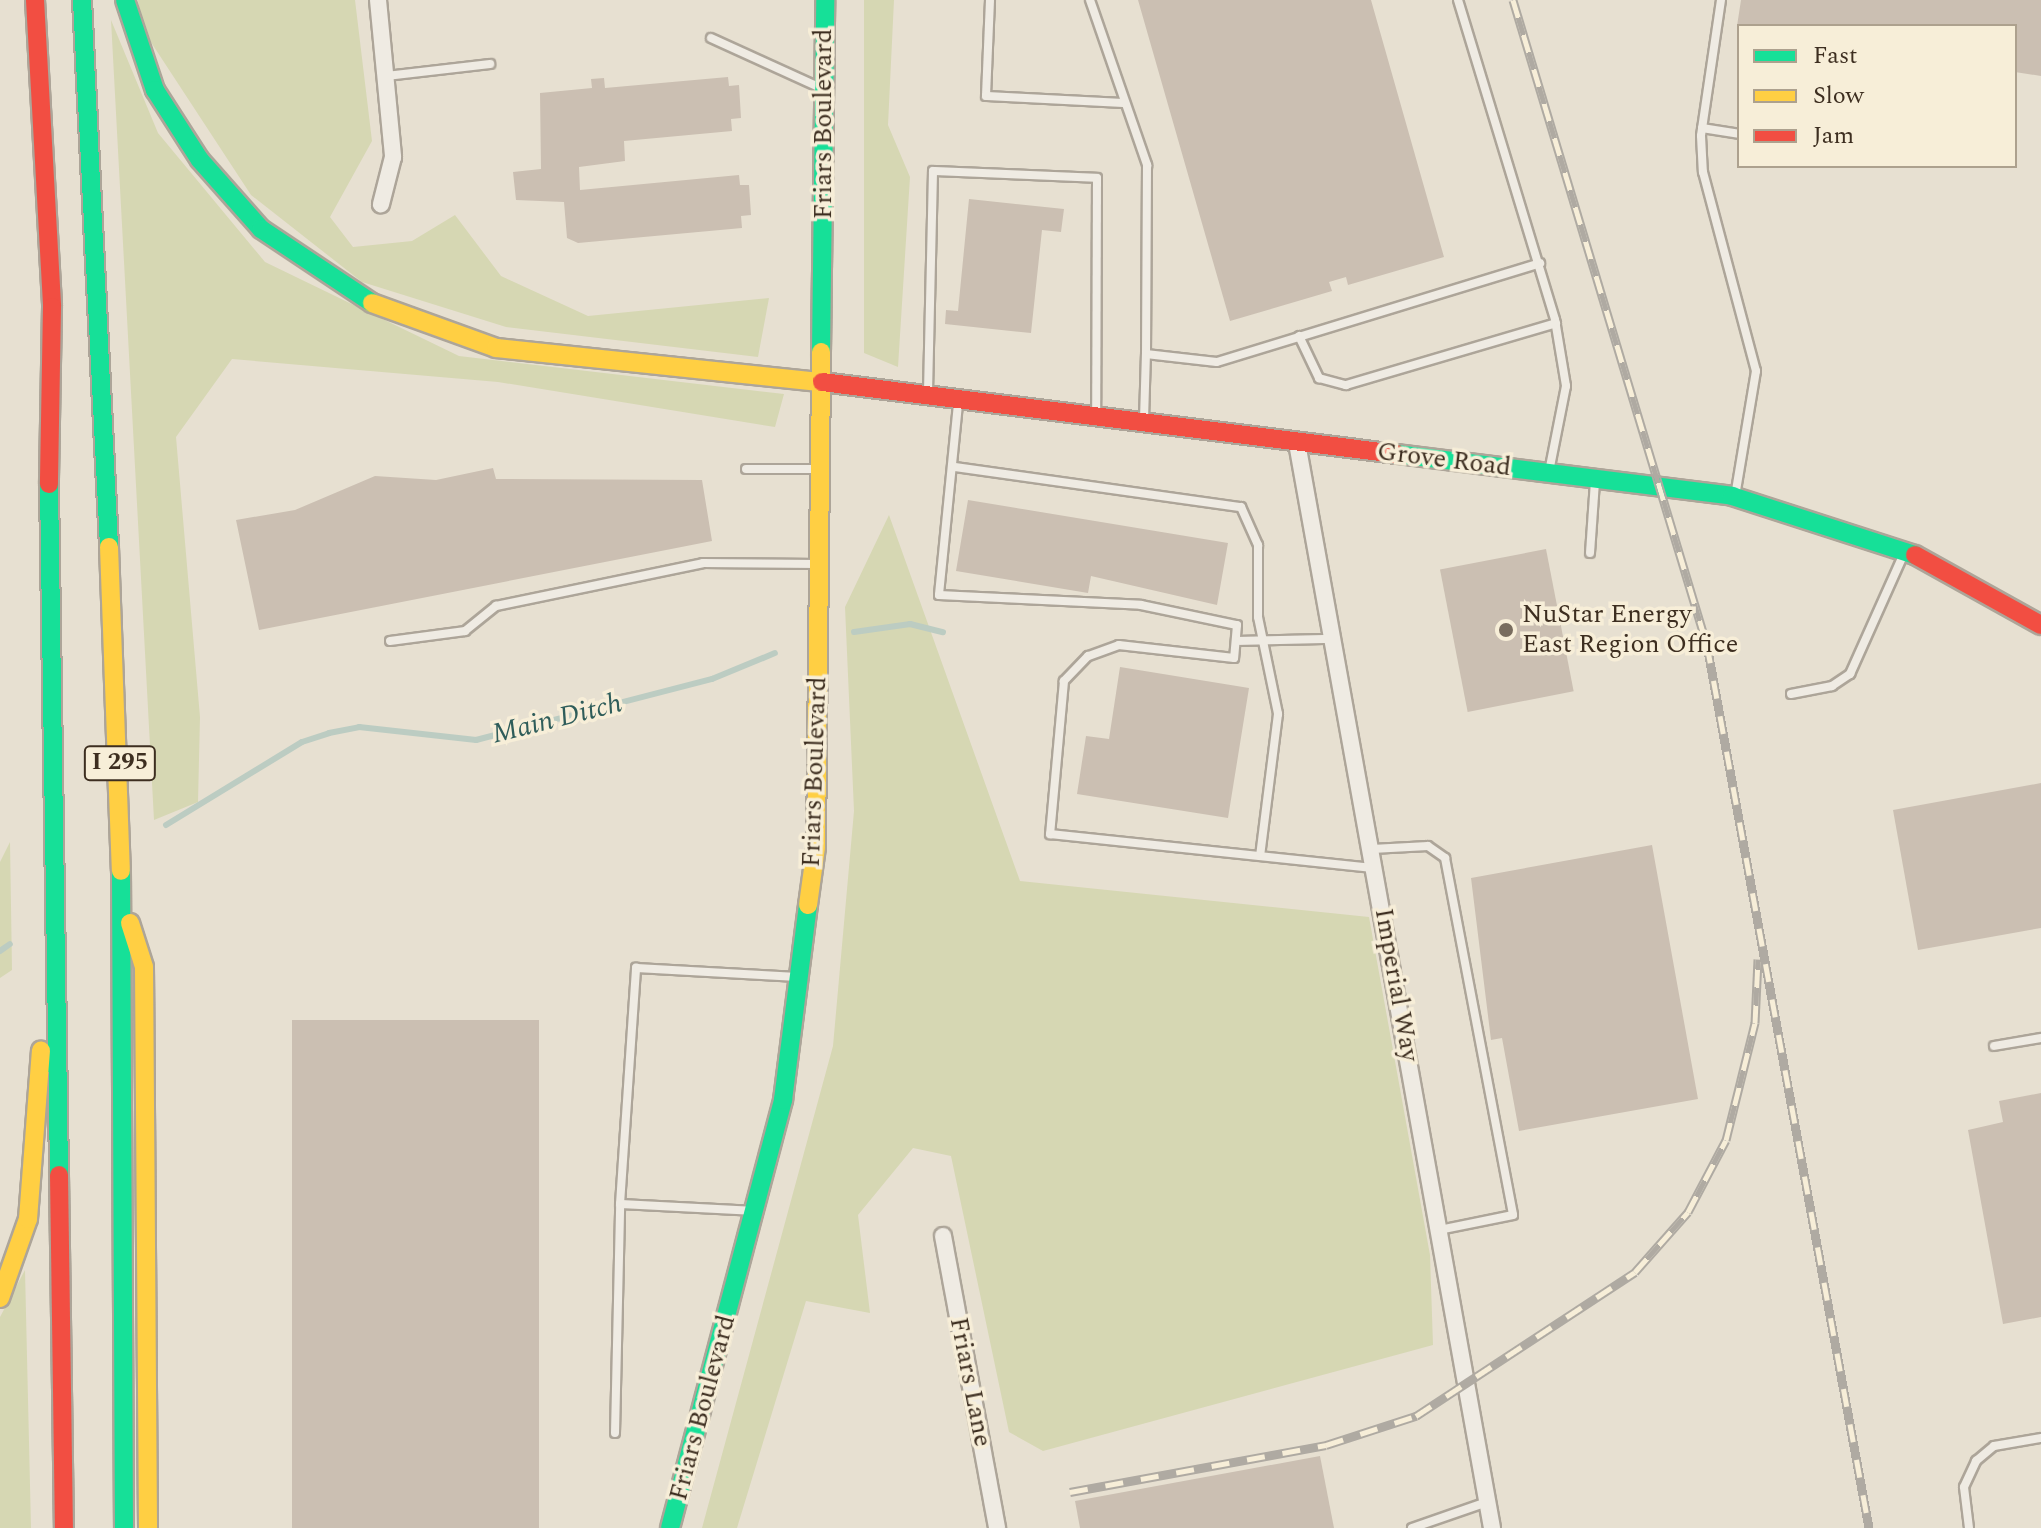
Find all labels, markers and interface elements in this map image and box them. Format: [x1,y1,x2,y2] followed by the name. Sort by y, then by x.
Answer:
[1737,24,2017,168] legend
[808,29,840,219] street label: Friars Boulevard
[1813,38,1858,74] text: Fast
[1813,78,1864,114] text: Slow
[1813,118,1854,154] text: Jam
[1375,436,1513,484] street label: Grove Road
[1522,599,1738,660] place label: NuStar Energy East Region Office
[1497,621,1515,639] marker: NuStar Energy East Region Office
[796,676,834,868] street label: Friars Boulevard
[489,687,625,751] water label: Main Ditch
[82,743,158,783] road number: I 295
[1367,906,1425,1064] street label: Imperial Way
[663,1312,743,1504] street label: Friars Boulevard
[942,1315,998,1449] street label: Friars Lane

